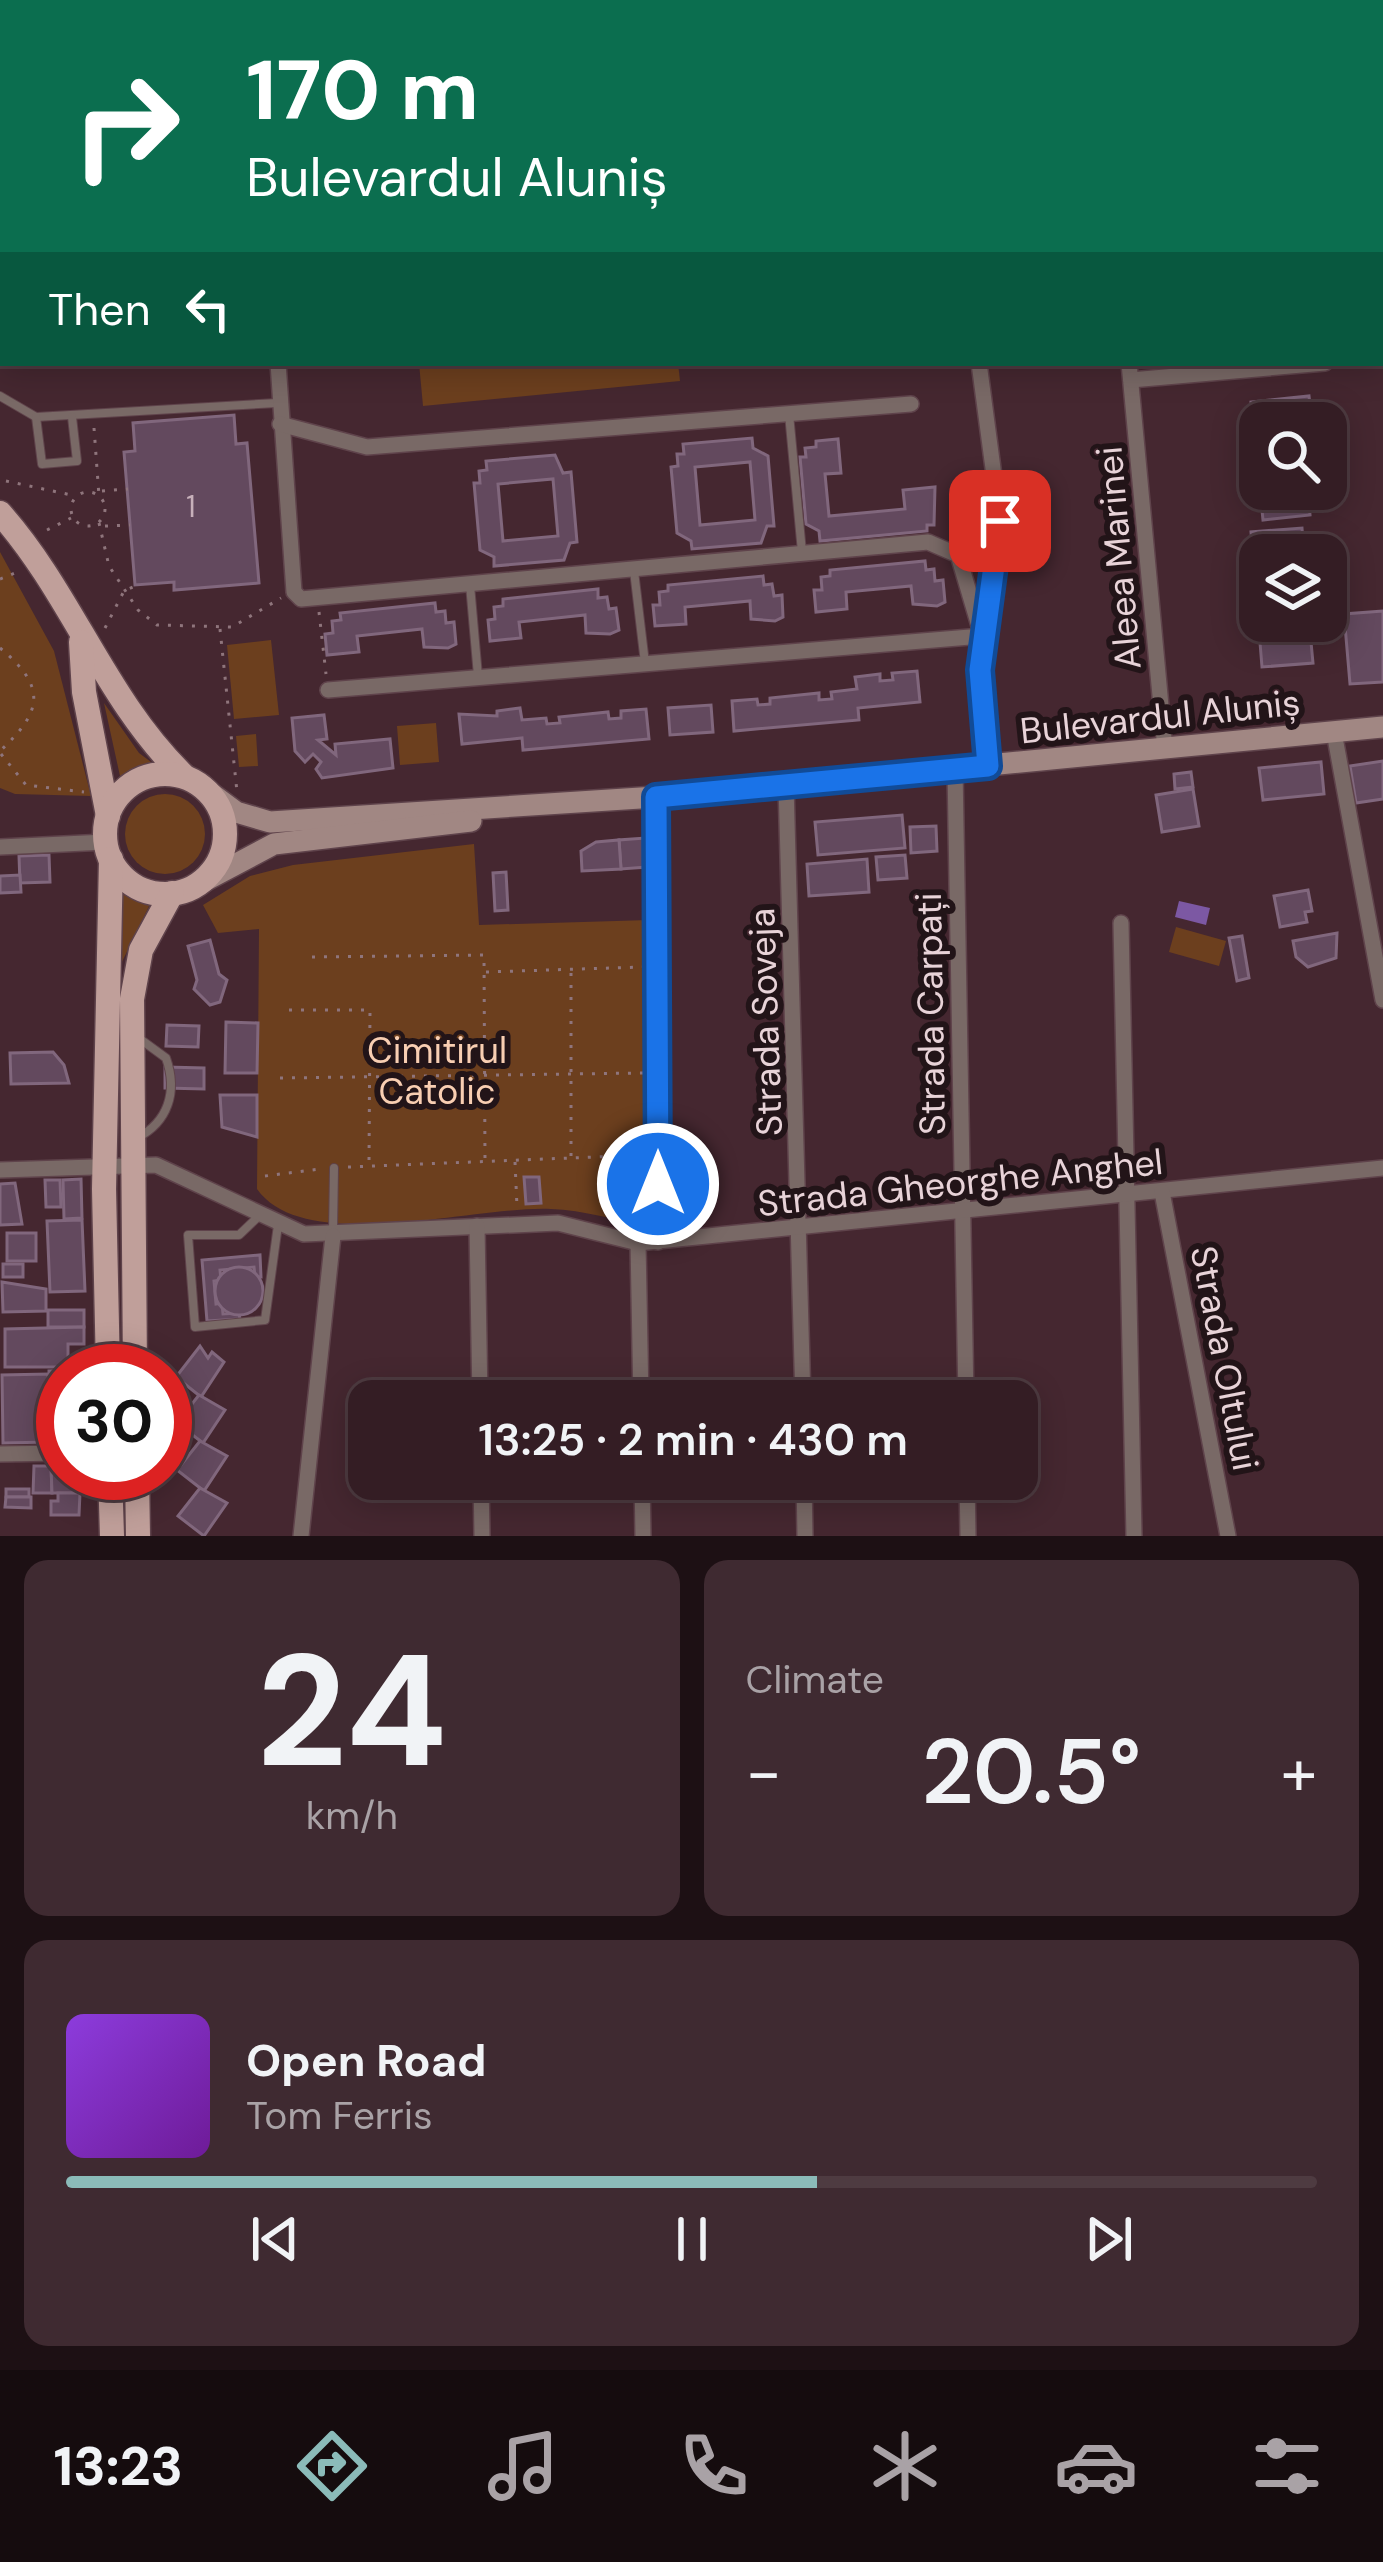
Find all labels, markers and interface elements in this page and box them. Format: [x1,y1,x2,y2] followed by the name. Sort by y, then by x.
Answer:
[246,36,479,145] text: 170 m
[48,48,204,204] icon: right
[246,142,668,213] text: Bulevardul Aluniș
[175,276,241,342] icon: left
[48,280,151,339] text: Then
[1239,402,1347,642] map controls
[1239,402,1347,510] button: search
[1085,445,1152,671] street label: Aleea Marinei
[949,470,1051,572] pin
[186,487,196,526] house number: 1
[967,488,1033,554] icon: arrive
[1239,534,1347,642] button: layers
[1018,678,1302,755] street label: Bulevardul Aluniș
[905,892,956,1136] street label: Strada Carpați
[738,907,793,1137] street label: Strada Soveja
[367,1027,507,1115] park label: Cimitirul Catolic
[595,1121,721,1247] position arrow
[755,1138,1165,1227] street label: Strada Gheorghe Anghel
[1180,1242,1269,1474] street label: Strada Oltului
[36,1344,192,1500] speed limit sign: 30
[478,1410,908,1469] text: 13:25 · 2 min · 430 m
[257,1610,447,1813] text: 24
[746,1654,884,1705] text: Climate
[921,1714,1141,1831] text: 20.5°
[746,1730,782,1815] text: −
[1281,1730,1317,1815] text: +
[306,1790,398,1841] text: km/h
[246,2031,487,2090] text: Open Road
[246,2090,433,2141] text: Tom Ferris
[242,2206,308,2272] icon: previous
[659,2206,725,2272] icon: pause
[1076,2206,1142,2272] icon: next
[290,2424,374,2508] icon: directions
[481,2424,565,2508] icon: music
[672,2424,756,2508] icon: phone
[863,2424,947,2508] icon: climate
[1054,2424,1138,2508] icon: car
[1245,2424,1329,2508] icon: filters
[54,2431,183,2502] text: 13:23

